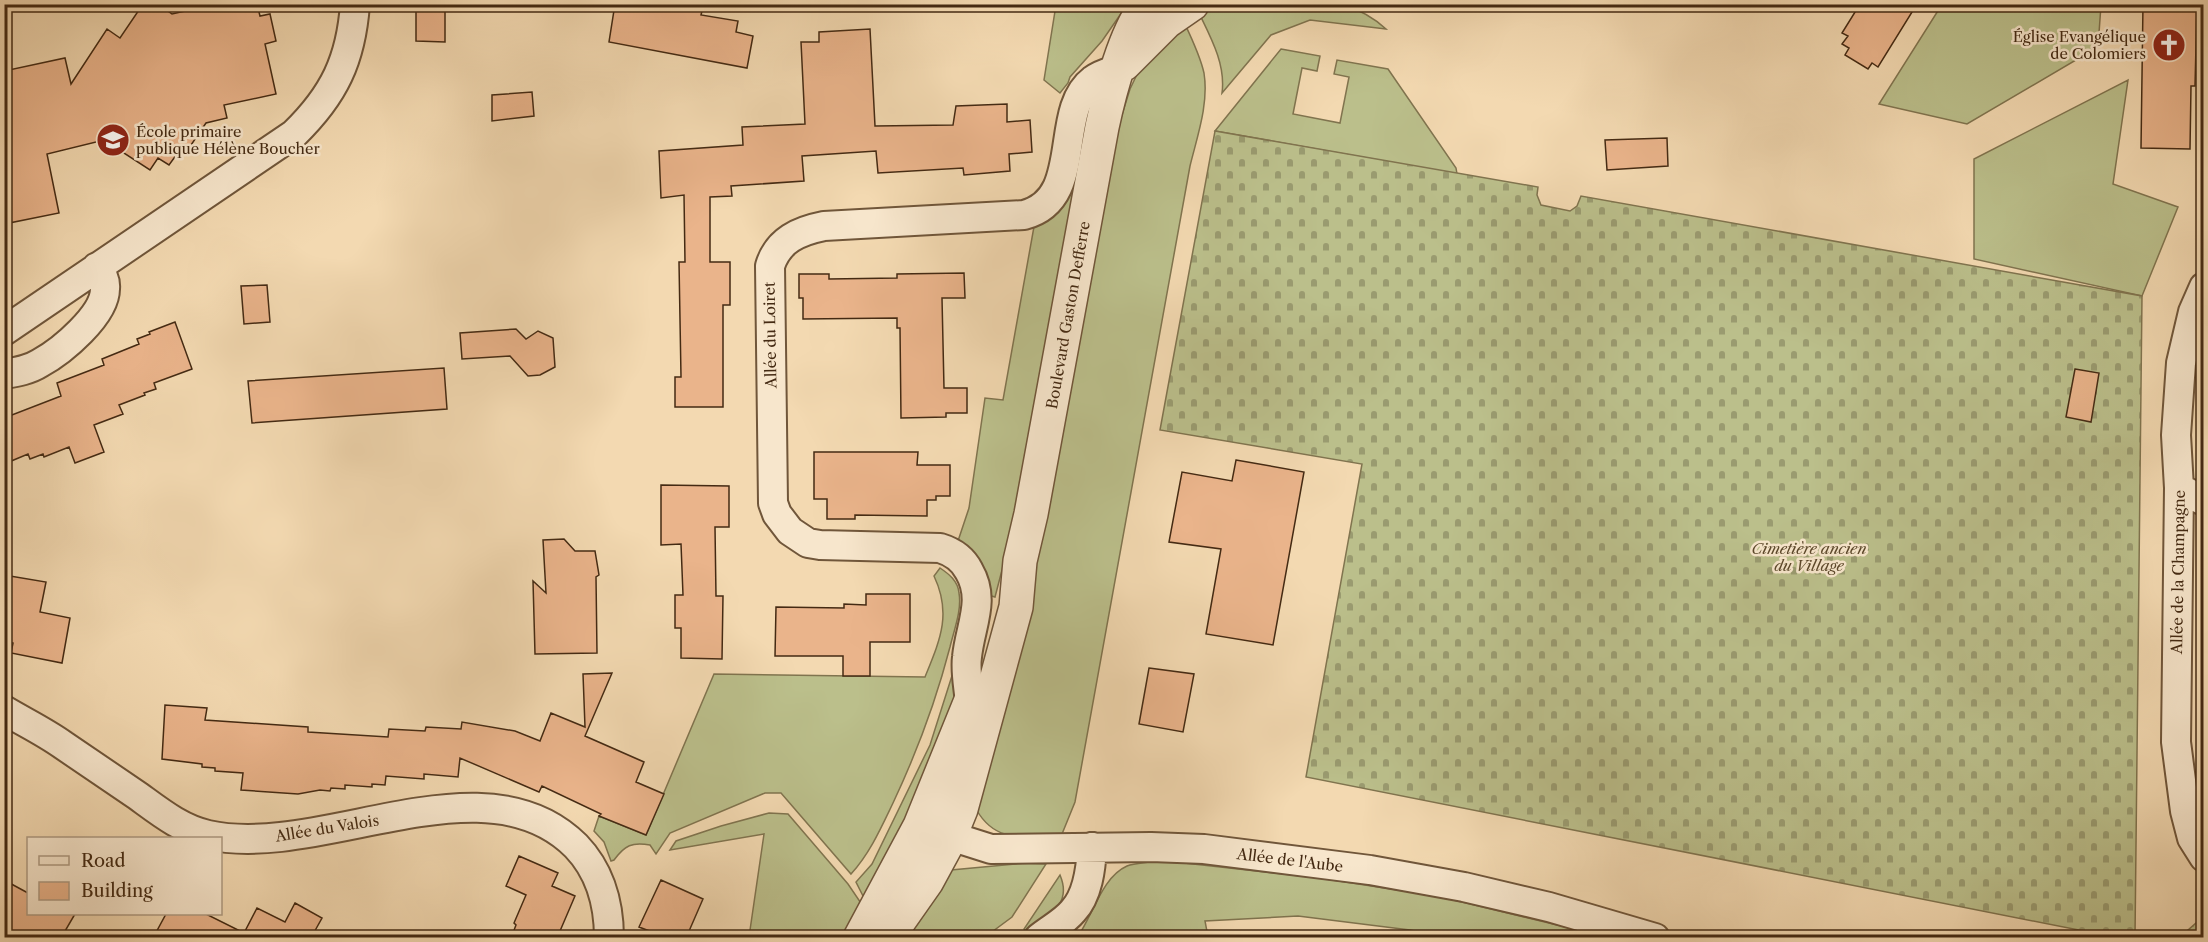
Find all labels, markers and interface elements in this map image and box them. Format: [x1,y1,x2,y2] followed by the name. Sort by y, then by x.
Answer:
[2013,27,2146,63] place label: Église Evangélique de Colomiers
[2151,27,2187,63] church icon: Église Evangélique de Colomiers
[95,122,131,158] school or university icon: École primaire publique Hélène Boucher
[136,122,320,158] place label: École primaire publique Hélène Boucher
[1042,220,1094,410] street label: Boulevard Gaston Defferre
[760,281,780,389] street label: Allée du Loiret
[2167,490,2189,655] street label: Allée de la Champagne
[1752,539,1866,575] park label: Cimetière ancien du Village
[273,810,380,846] street label: Allée du Valois
[27,837,222,915] legend
[1235,844,1344,876] street label: Allée de l'Aube
[81,850,126,872] text: Road
[81,880,153,902] text: Building

